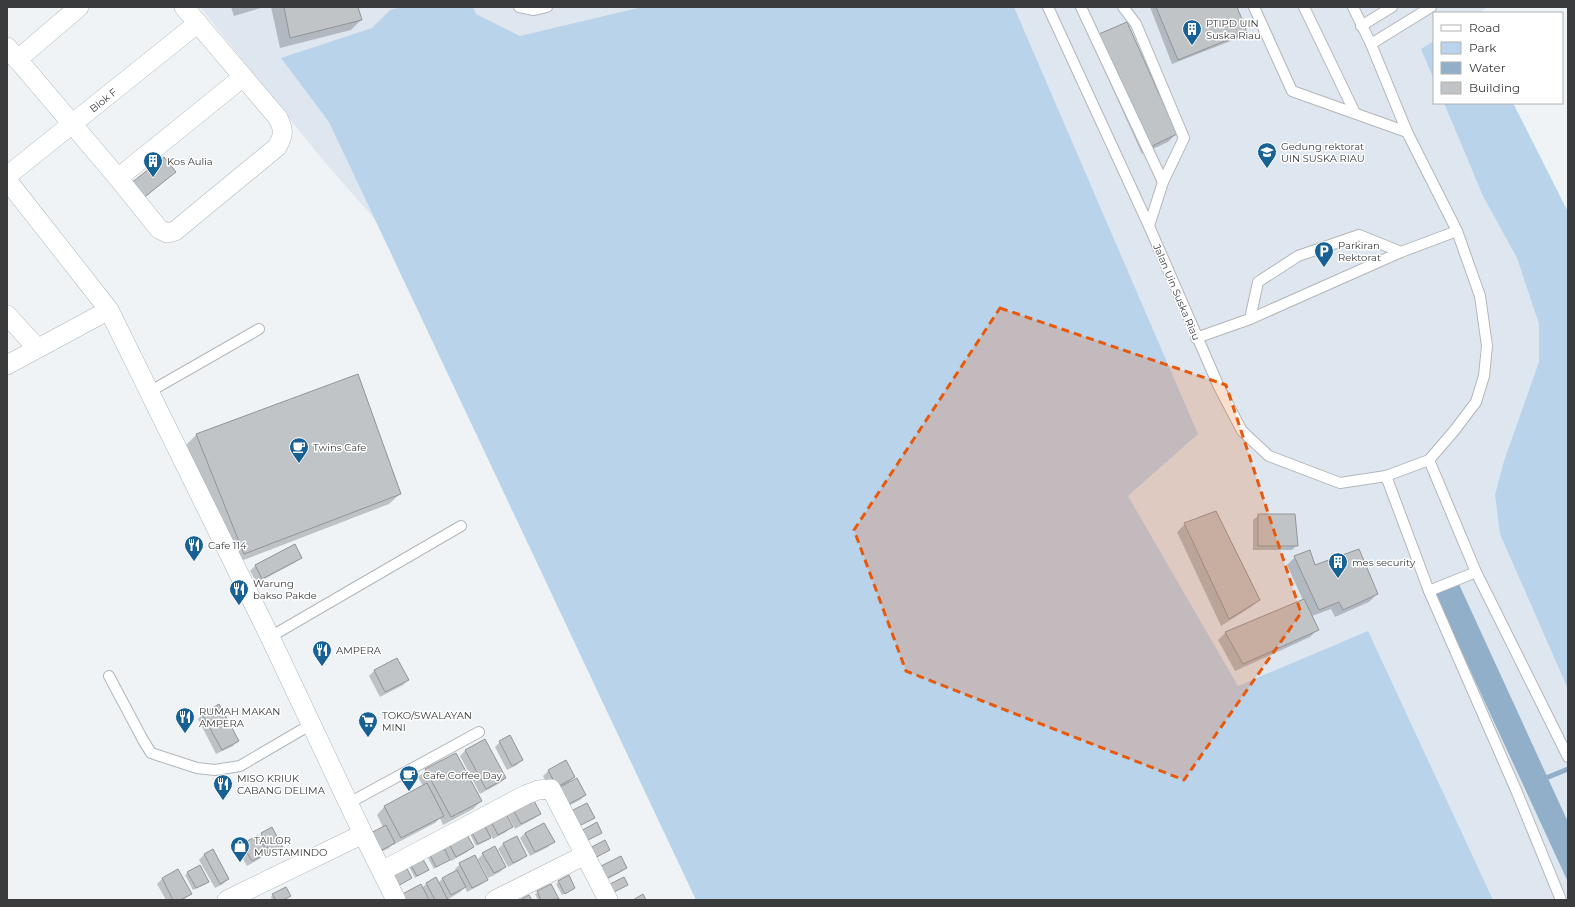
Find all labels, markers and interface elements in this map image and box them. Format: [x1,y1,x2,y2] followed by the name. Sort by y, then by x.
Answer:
[1433,12,1563,104] legend
[1206,17,1261,42] place label: PTIPD UIN Suska Riau
[1181,18,1203,46] building icon: PTIPD UIN Suska Riau
[1469,20,1500,35] text: Road
[1469,40,1497,55] text: Park
[1469,60,1506,75] text: Water
[1469,80,1520,95] text: Building
[87,85,120,115] street label: Blok F
[1281,140,1365,165] place label: Gedung rektorat UIN SUSKA RIAU
[1256,141,1278,169] school or university icon: Gedung rektorat UIN SUSKA RIAU
[142,150,164,178] building icon: Kos Aulia
[167,155,213,168] place label: Kos Aulia
[1338,239,1381,264] place label: Parkiran Rektorat
[1313,240,1335,268] parking icon: Parkiran Rektorat
[1150,241,1203,342] street label: Jalan Uin Suska Riau
[288,436,310,464] cafe icon: Twins Cafe
[313,441,366,454] place label: Twins Cafe
[183,534,205,562] restaurant icon: Cafe 114
[208,539,247,552] place label: Cafe 114
[1327,551,1349,579] building icon: mes security
[1352,556,1416,569] place label: mes security
[253,577,317,602] place label: Warung bakso Pakde
[228,578,250,606] restaurant icon: Warung bakso Pakde
[311,639,333,667] restaurant icon: AMPERA
[336,644,382,657] place label: AMPERA
[199,705,280,730] place label: RUMAH MAKAN AMPERA
[174,706,196,734] restaurant icon: RUMAH MAKAN AMPERA
[382,709,472,734] place label: TOKO/SWALAYAN MINI
[357,710,379,738] supermarket icon: TOKO/SWALAYAN MINI
[398,764,420,792] cafe icon: Cafe Coffee Day
[423,769,502,782] place label: Cafe Coffee Day
[237,772,326,797] place label: MISO KRIUK CABANG DELIMA
[212,773,234,801] restaurant icon: MISO KRIUK CABANG DELIMA
[254,834,327,859] place label: TAILOR MUSTAMINDO
[229,835,251,863] shop icon: TAILOR MUSTAMINDO

